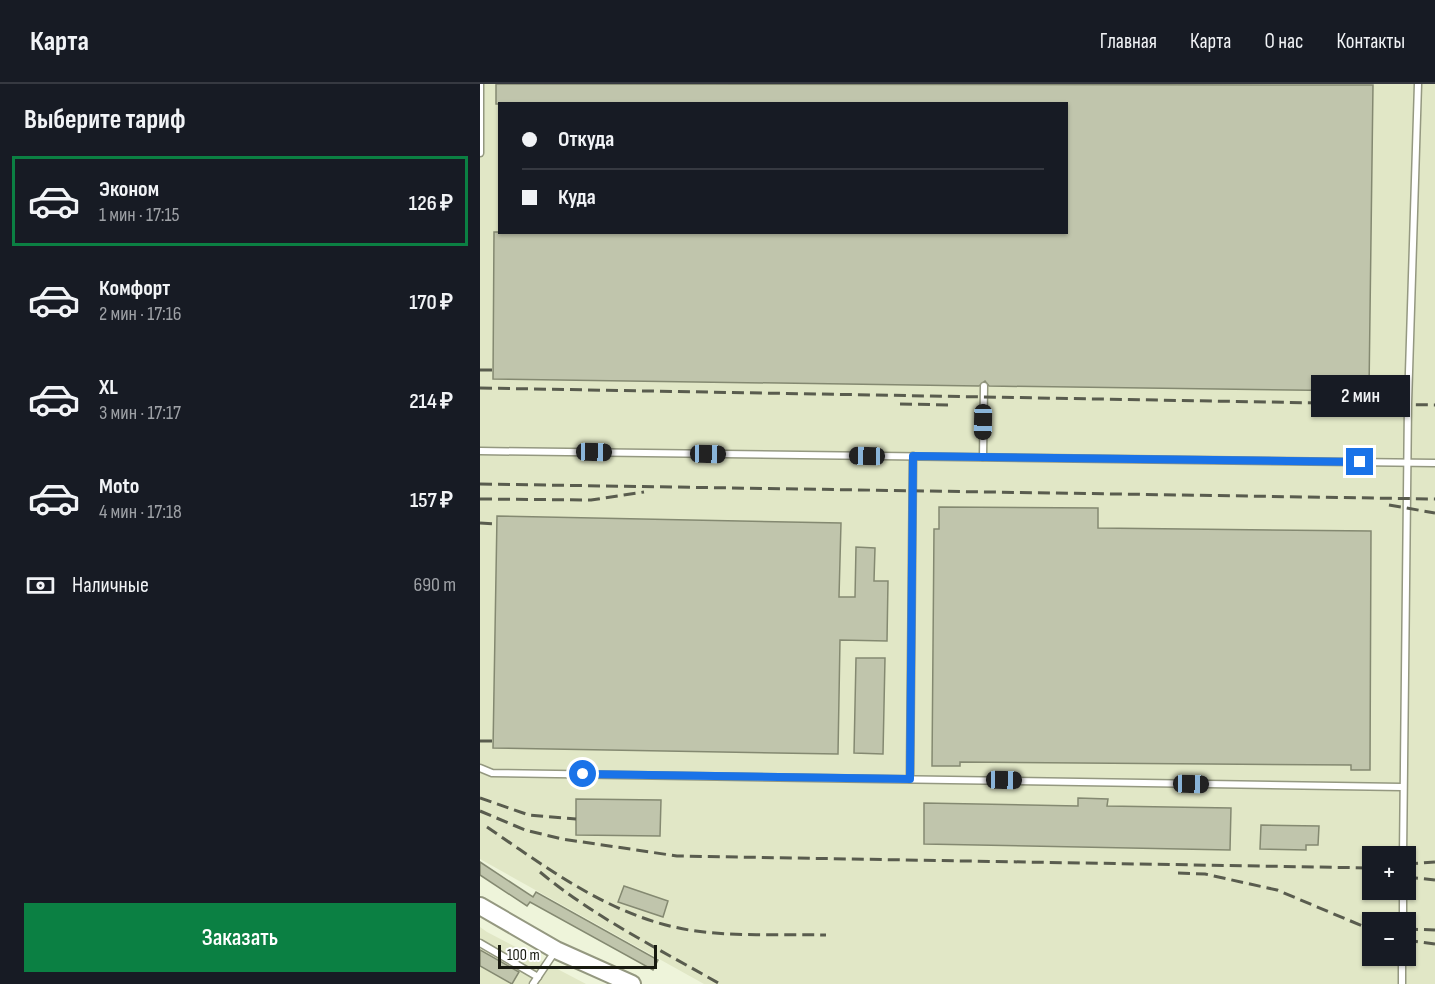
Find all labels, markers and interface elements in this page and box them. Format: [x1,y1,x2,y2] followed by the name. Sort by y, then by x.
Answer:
[30,25,89,58] text: Карта
[1100,29,1157,54] text: Главная
[1190,29,1231,54] text: Карта
[1264,29,1303,54] text: О нас
[1336,29,1405,54] text: Контакты
[24,104,186,136] text: Выберите тариф
[558,126,614,153] text: Откуда
[27,174,81,228] icon: car
[99,176,159,203] text: Эконом
[558,184,596,211] text: Куда
[409,190,453,217] text: 126 ₽
[99,203,180,227] text: 1 мин · 17:15
[27,273,81,327] icon: car
[99,275,170,302] text: Комфорт
[409,289,453,316] text: 170 ₽
[99,302,182,326] text: 2 мин · 17:16
[27,372,81,426] icon: car
[99,374,118,401] text: XL
[1310,375,1410,417] callout: 2 мин
[1341,384,1380,408] text: 2 мин
[409,388,453,415] text: 214 ₽
[99,401,181,425] text: 3 мин · 17:17
[974,404,992,440] car
[576,443,612,461] car
[690,445,726,463] car
[849,447,885,465] car
[1346,448,1373,475] route end
[27,471,81,525] icon: car
[99,473,139,500] text: Moto
[410,487,453,514] text: 157 ₽
[99,500,182,524] text: 4 мин · 17:18
[24,569,57,602] icon: cash
[72,572,149,599] text: Наличные
[414,573,456,597] text: 690 m
[569,760,596,787] route start
[986,771,1022,789] car
[1173,775,1209,793] car
[1362,846,1416,966] map controls
[1362,846,1416,900] button: +
[24,903,456,972] button: Заказать
[1362,912,1416,966] button: −
[498,942,657,970] scale bar
[507,946,540,965] text: 100 m

